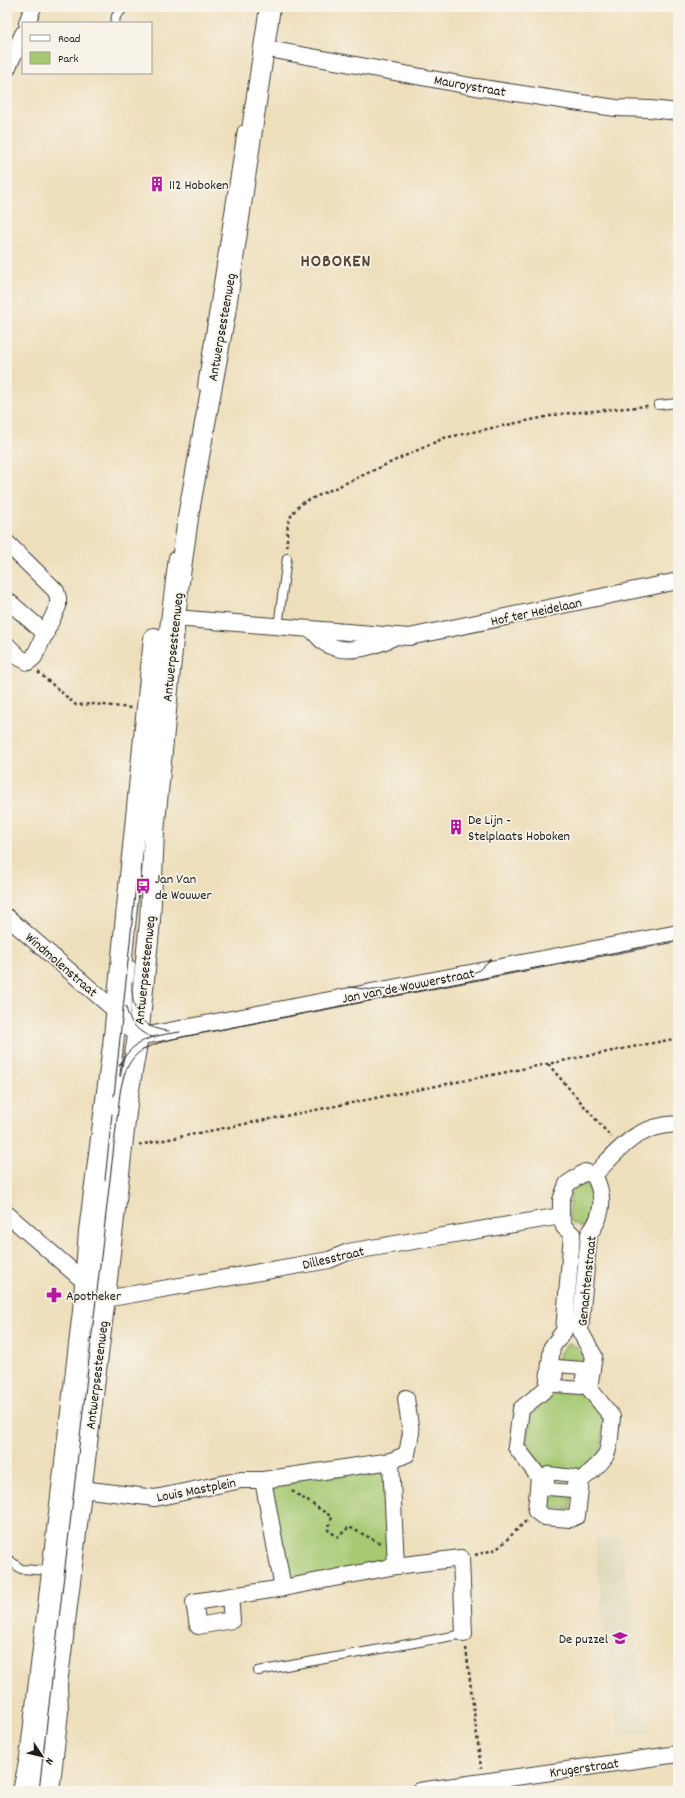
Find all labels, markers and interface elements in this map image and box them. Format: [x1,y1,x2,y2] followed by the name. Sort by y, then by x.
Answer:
[22,22,152,74] legend
[58,31,80,48] text: Road
[58,51,79,68] text: Park
[432,71,507,103] street label: Mauroystraat
[148,175,166,193] building icon: 112 Hoboken
[169,176,229,196] place label: 112 Hoboken
[301,250,371,275] district label: HOBOKEN
[204,272,242,383] street label: Antwerpsesteenweg
[158,592,190,703] street label: Antwerpsesteenweg
[489,594,584,632] street label: Hof ter Heidelaan
[468,811,570,847] place label: De Lijn - Stelplaats Hoboken
[447,818,465,836] building icon: De Lijn - Stelplaats Hoboken
[155,870,212,906] place label: Jan Van de Wouwer
[134,877,152,895] bus stop icon: Jan Van de Wouwer
[130,915,162,1026] street label: Antwerpsesteenweg
[20,928,101,1003] street label: Windmolenstraat
[340,964,476,1010] street label: Jan van de Wouwerstraat
[573,1235,603,1327] street label: Genachtenstraat
[300,1242,366,1276] street label: Dillesstraat
[45,1286,63,1304] pharmacy icon: Apotheker
[66,1287,122,1307] place label: Apotheker
[81,1320,115,1431] street label: Antwerpsesteenweg
[155,1473,238,1508] street label: Louis Mastplein
[611,1629,629,1647] school or university icon: De puzzel
[559,1630,609,1650] place label: De puzzel
[22,1736,62,1776] north arrow
[40,1754,57,1768] text: N
[548,1754,620,1784] street label: Krugerstraat

